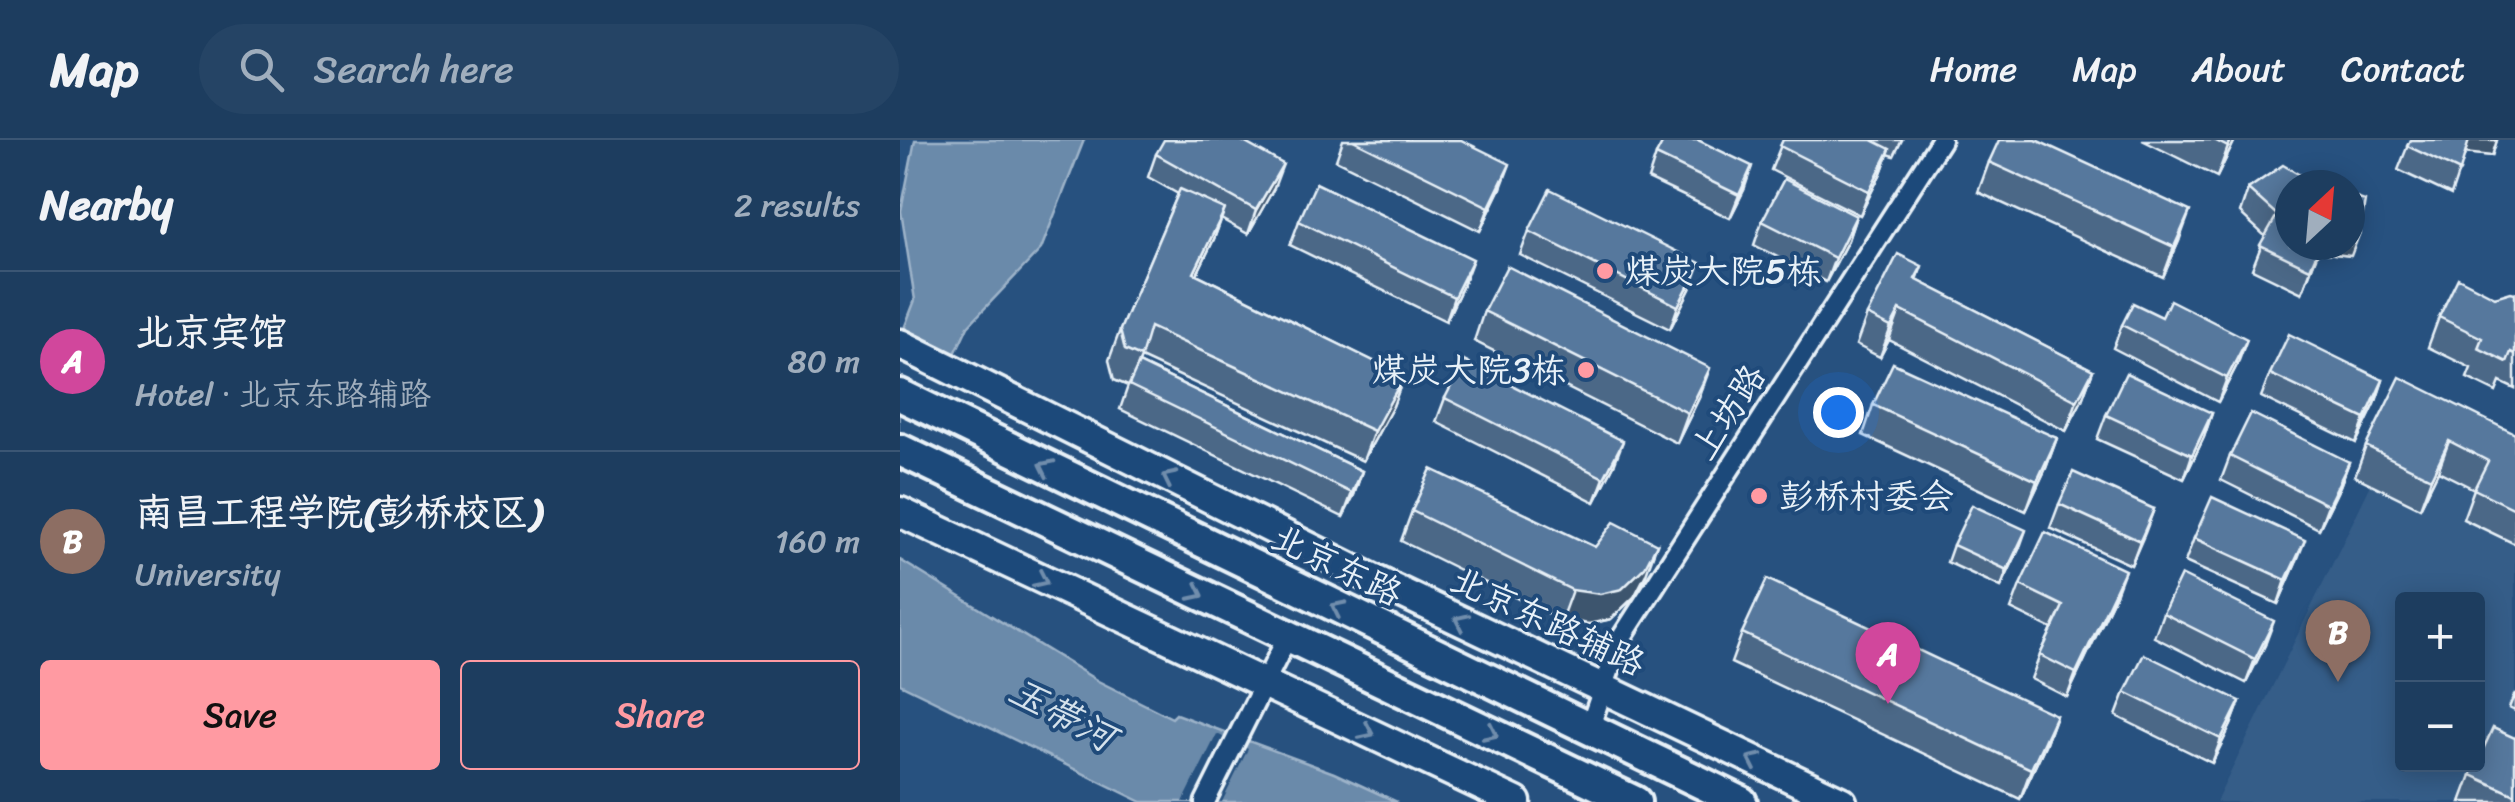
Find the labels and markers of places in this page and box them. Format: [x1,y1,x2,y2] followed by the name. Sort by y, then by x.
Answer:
[1625,240,1821,302] place label: 煤炭大院5栋
[1594,260,1616,282] marker: 煤炭大院5栋
[1372,339,1566,401] place label: 煤炭大院3栋
[1575,359,1597,381] marker: 煤炭大院3栋
[1779,465,1954,527] place label: 彭桥村委会
[1748,485,1770,507] marker: 彭桥村委会
[2306,600,2370,682] pin: B
[1856,622,1920,704] pin: A

